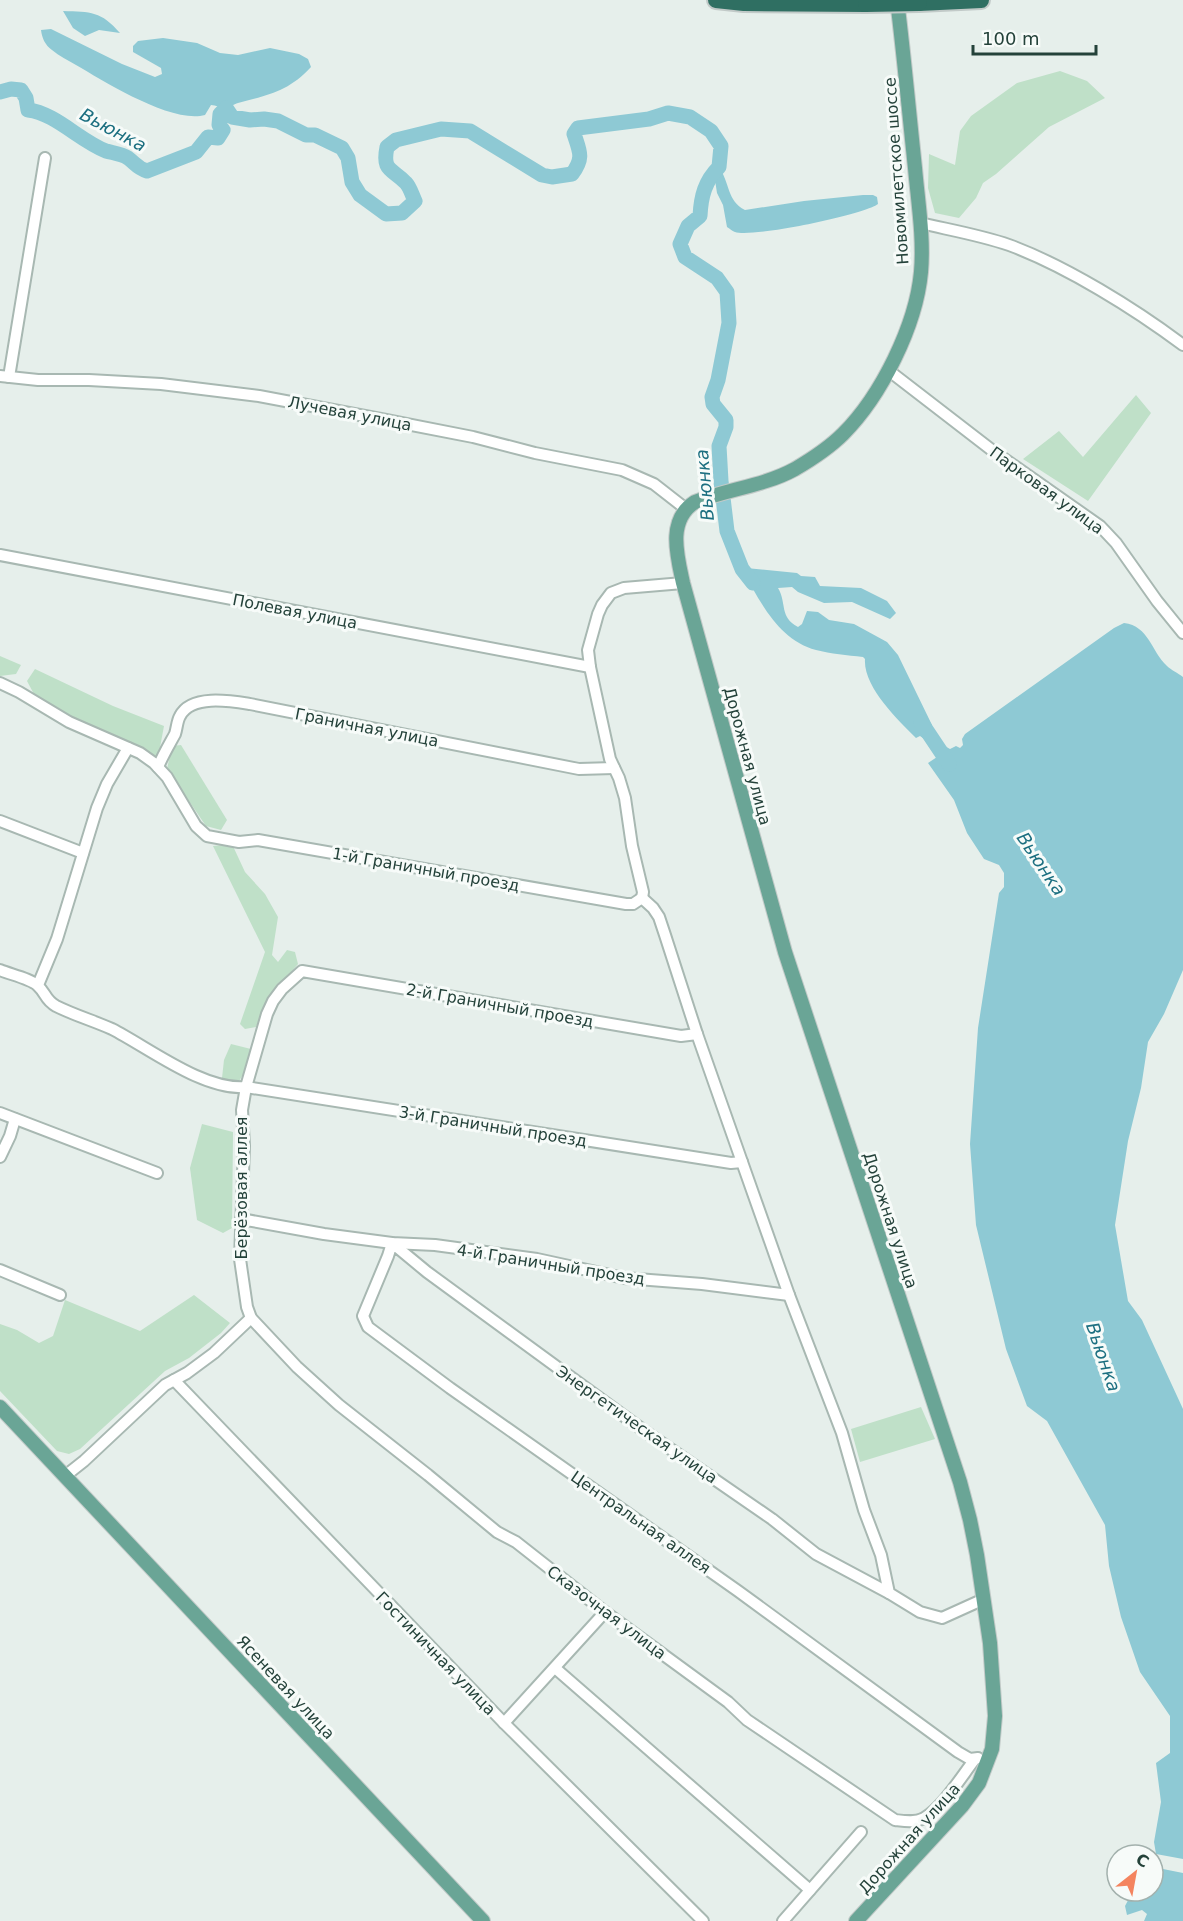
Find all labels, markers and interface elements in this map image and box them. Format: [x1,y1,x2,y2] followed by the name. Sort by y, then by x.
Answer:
[973,18,1096,56] scale bar
[982,28,1040,49] text: 100 m
[880,77,913,265] street label: Новомилетское шоссе
[77,103,150,156] water label: Вьюнка
[286,392,413,435] street label: Лучевая улица
[986,443,1107,538] street label: Парковая улица
[691,448,718,522] water label: Вьюнка
[231,590,359,633] street label: Полевая улица
[720,685,775,827] street label: Дорожная улица
[294,704,440,751] street label: Граничная улица
[1013,828,1070,899] water label: Вьюнка
[331,844,521,895] street label: 1-й Граничный проезд
[405,980,595,1031] street label: 2-й Граничный проезд
[398,1102,588,1151] street label: 3-й Граничный проезд
[232,1117,251,1259] street label: Берёзовая аллея
[859,1149,922,1291] street label: Дорожная улица
[456,1240,646,1289] street label: 4-й Граничный проезд
[1082,1319,1125,1394] water label: Вьюнка
[552,1361,721,1487] street label: Энергетическая улица
[567,1467,714,1578] street label: Центральная аллея
[543,1561,670,1663] street label: Сказочная улица
[372,1588,499,1719] street label: Гостиничная улица
[233,1632,339,1743] street label: Ясеневая улица
[855,1779,964,1898] street label: Дорожная улица
[1105,1843,1165,1903] north arrow
[1133,1849,1152,1872] text: С

